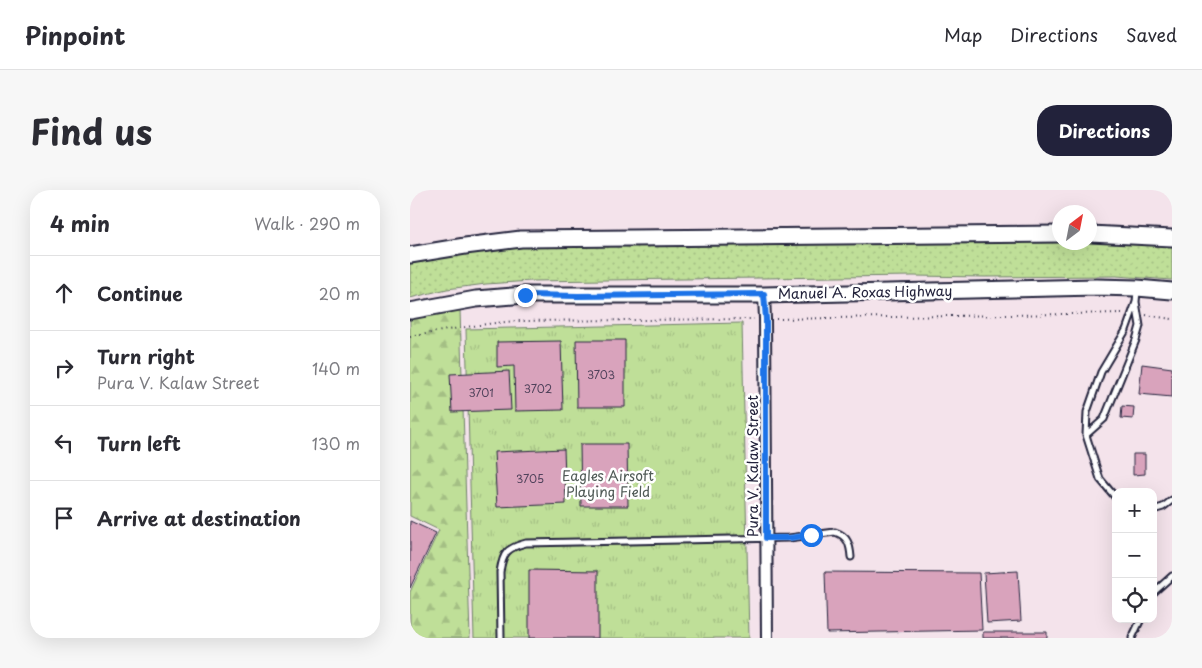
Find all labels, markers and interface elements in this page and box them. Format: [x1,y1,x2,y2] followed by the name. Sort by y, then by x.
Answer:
[25,17,126,53] text: Pinpoint
[944,21,982,48] text: Map
[1010,21,1098,48] text: Directions
[1126,21,1177,48] text: Saved
[30,104,152,157] text: Find us
[1037,105,1172,156] button: Directions
[1052,205,1097,250] north arrow
[50,207,110,239] text: 4 min
[254,211,360,235] text: Walk · 290 m
[50,279,78,307] icon: ahead
[97,279,183,307] text: Continue
[778,280,952,304] street label: Manuel A. Roxas Highway
[319,281,360,305] text: 20 m
[514,284,537,307] route end
[97,342,195,370] text: Turn right
[50,354,78,382] icon: right
[312,356,360,380] text: 140 m
[587,366,615,383] house number: 3703
[97,370,259,394] text: Pura V. Kalaw Street
[524,380,552,397] house number: 3702
[468,384,494,401] house number: 3701
[742,395,763,537] street label: Pura V. Kalaw Street
[50,429,78,457] icon: left
[97,429,181,457] text: Turn left
[312,431,360,455] text: 130 m
[562,465,654,502] park label: Eagles Airsoft Playing Field
[516,470,544,487] house number: 3705
[1112,488,1157,623] map controls
[1112,488,1157,533] button: +
[50,504,78,532] icon: arrive
[97,504,301,532] text: Arrive at destination
[800,524,823,547] route start
[1112,533,1157,578] button: −
[1112,578,1157,623] button: locate

